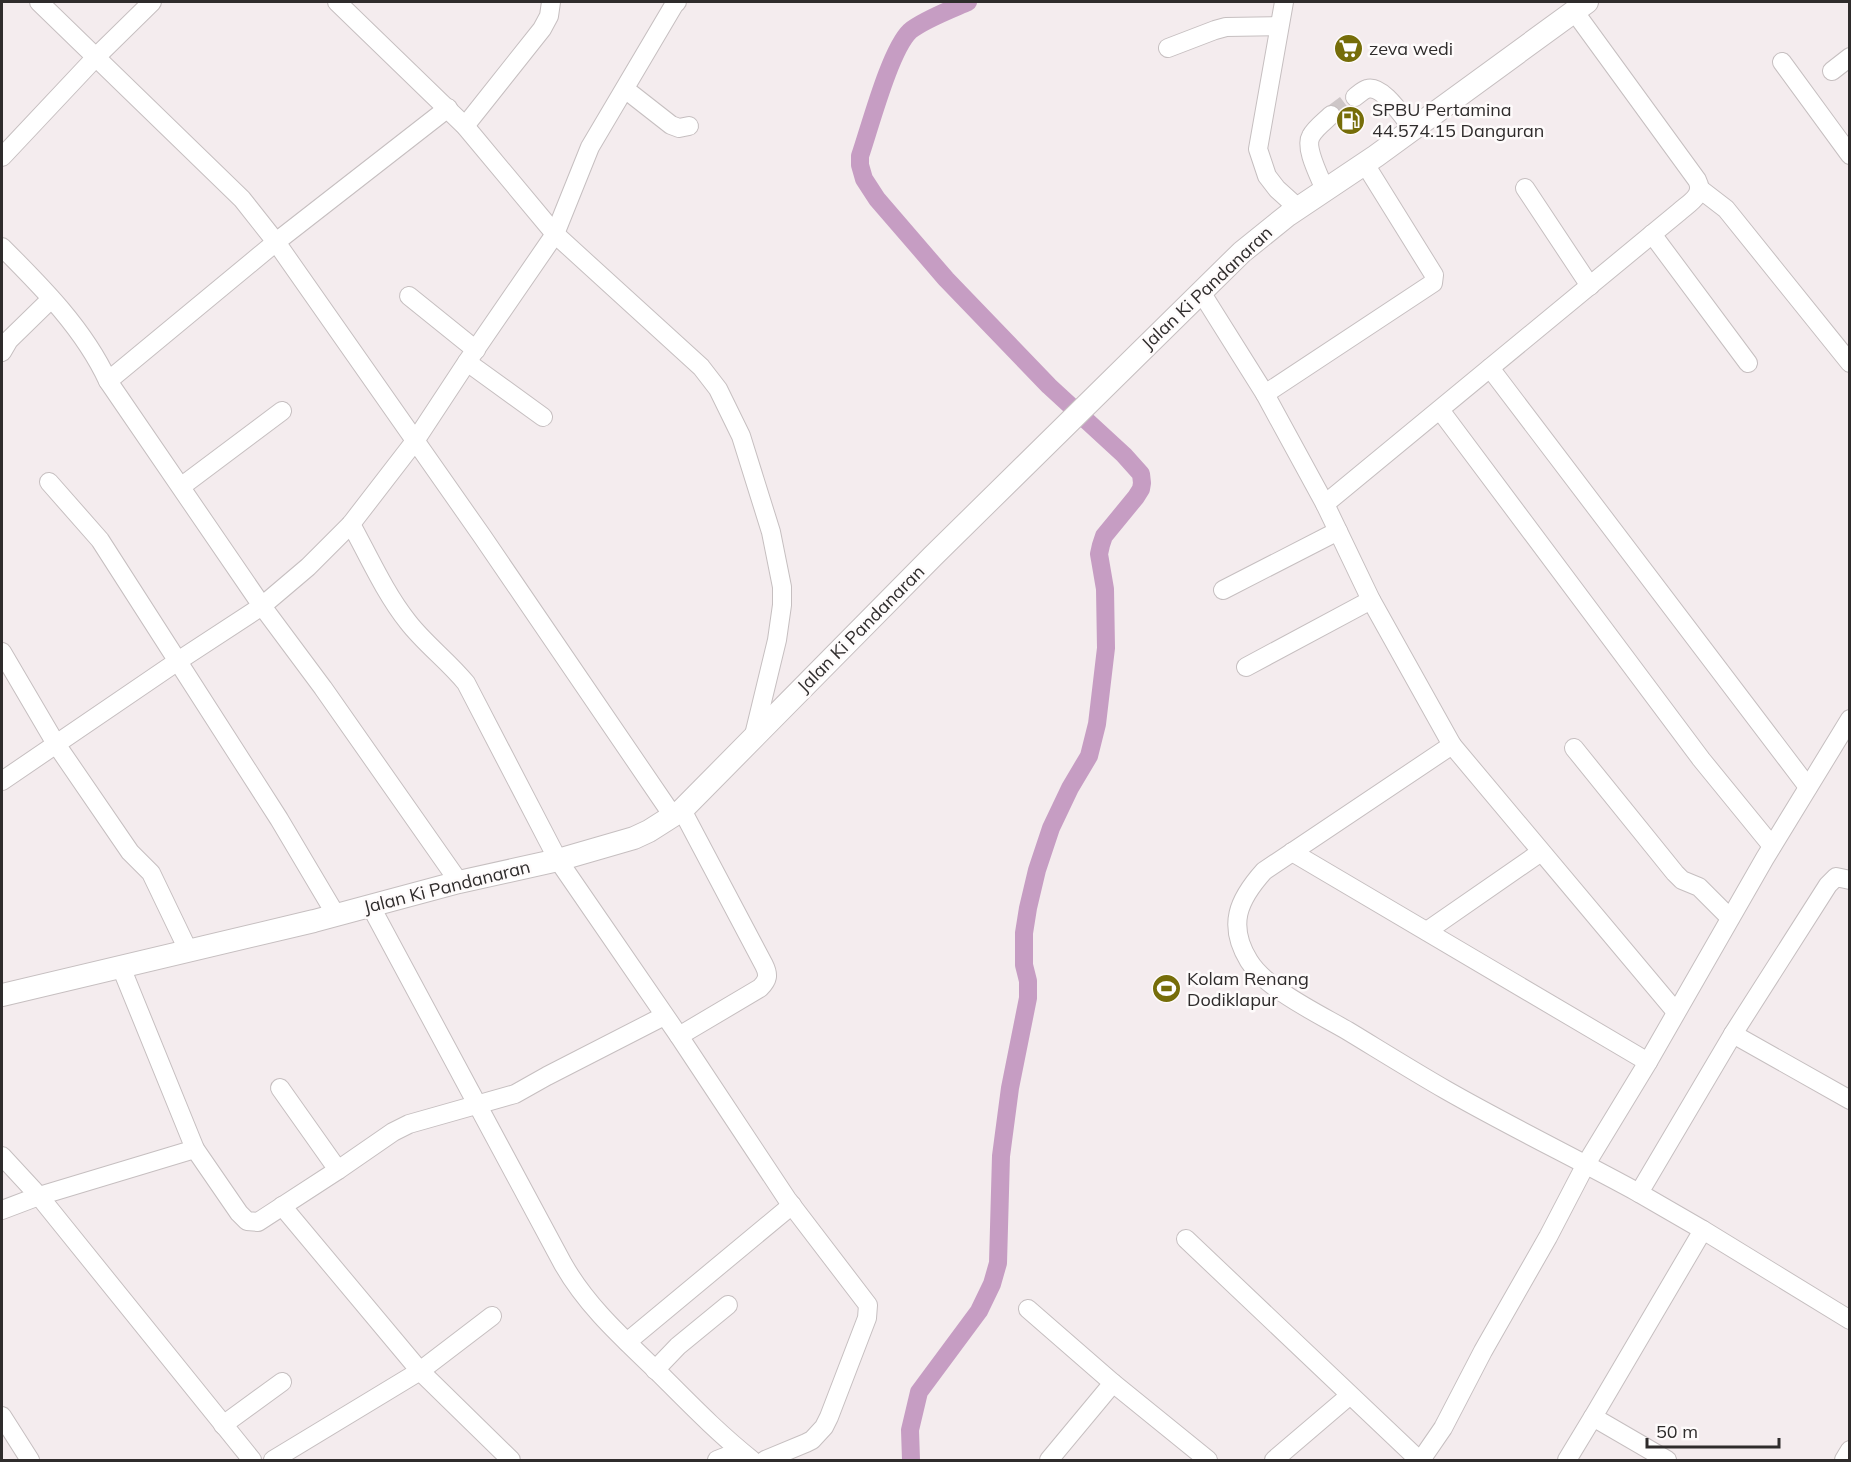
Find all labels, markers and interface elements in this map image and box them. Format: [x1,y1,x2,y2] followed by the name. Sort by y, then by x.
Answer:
[1332,33,1364,65] supermarket icon: zeva wedi
[1369,37,1453,60] place label: zeva wedi
[1372,98,1544,142] place label: SPBU Pertamina 44.574.15 Danguran
[1335,104,1367,136] fuel station icon: SPBU Pertamina 44.574.15 Danguran
[1136,221,1277,354] street label: Jalan Ki Pandanaran
[792,560,929,697] street label: Jalan Ki Pandanaran
[361,855,533,918] street label: Jalan Ki Pandanaran
[1187,967,1309,1011] place label: Kolam Renang Dodiklapur
[1150,973,1182,1005] sports icon: Kolam Renang Dodiklapur
[1647,1411,1779,1449] scale bar
[1656,1420,1698,1443] text: 50 m

